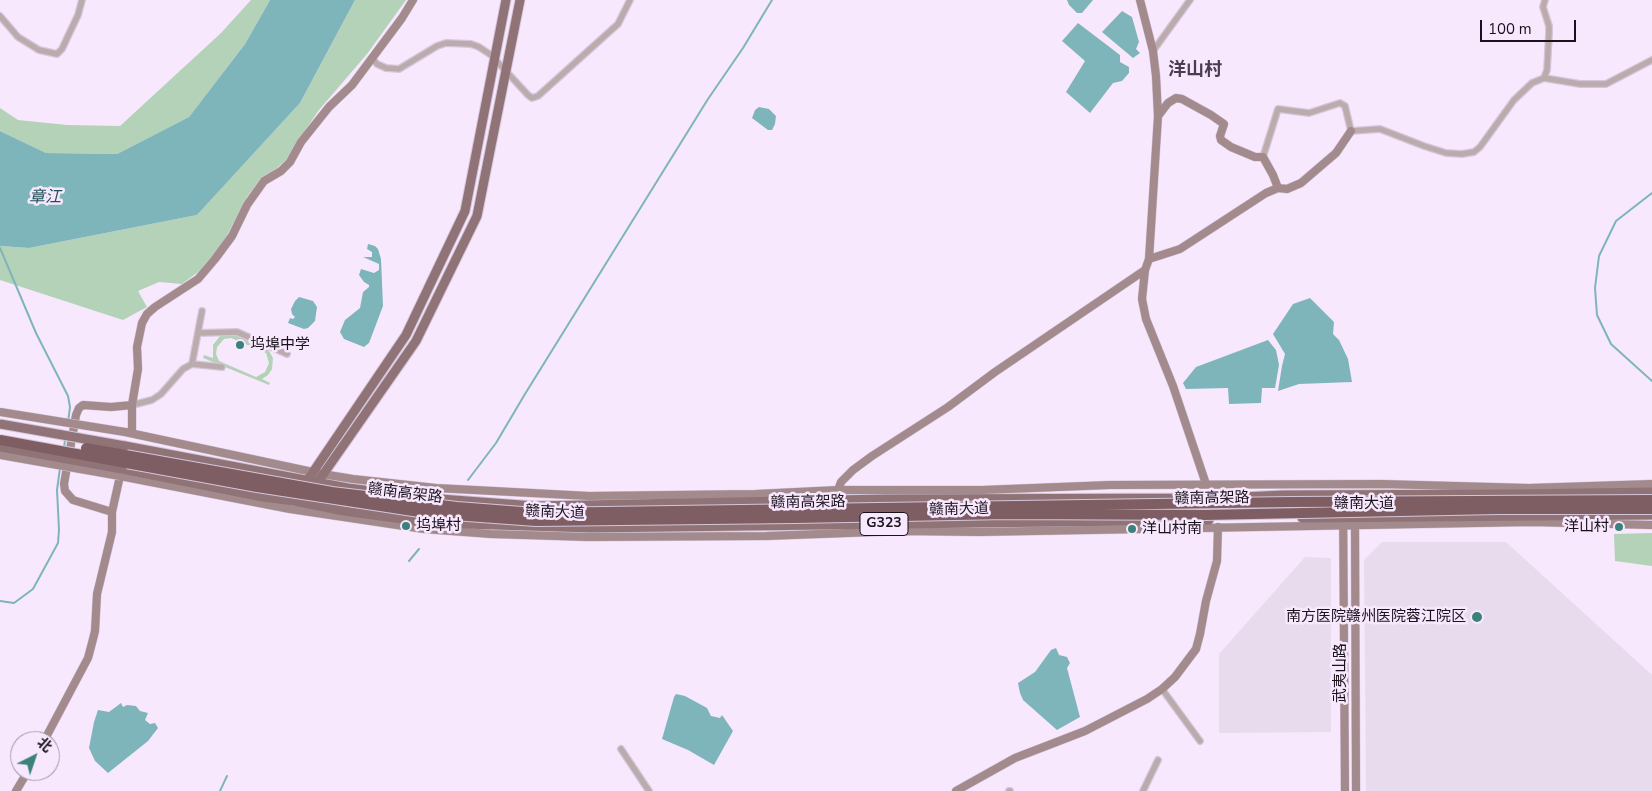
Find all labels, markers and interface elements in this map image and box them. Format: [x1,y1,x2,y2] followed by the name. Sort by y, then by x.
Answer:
[1482,10,1578,42] scale bar
[1488,19,1532,39] text: 100 m
[1168,60,1222,82] district label: 洋山村
[29,188,61,208] water label: 章江
[250,336,310,354] place label: 坞埠中学
[234,339,246,351] marker: 坞埠中学
[367,480,443,508] street label: 赣南高架路
[1174,489,1250,509] street label: 赣南高架路
[770,493,846,513] street label: 赣南高架路
[1334,495,1394,513] street label: 赣南大道
[929,500,989,520] street label: 赣南大道
[525,503,585,523] street label: 赣南大道
[860,512,908,536] road number: G323
[416,517,461,535] place label: 坞埠村
[1564,518,1609,536] place label: 洋山村
[400,520,412,532] marker: 坞埠村
[1142,520,1202,538] place label: 洋山村南
[1613,521,1625,533] marker: 洋山村
[1126,523,1138,535] marker: 洋山村南
[1286,608,1466,626] place label: 南方医院赣州医院蓉江院区
[1470,610,1484,624] marker: 南方医院赣州医院蓉江院区
[1332,643,1350,703] street label: 武夷山路
[10,731,60,781] north arrow
[33,733,56,757] text: 北

